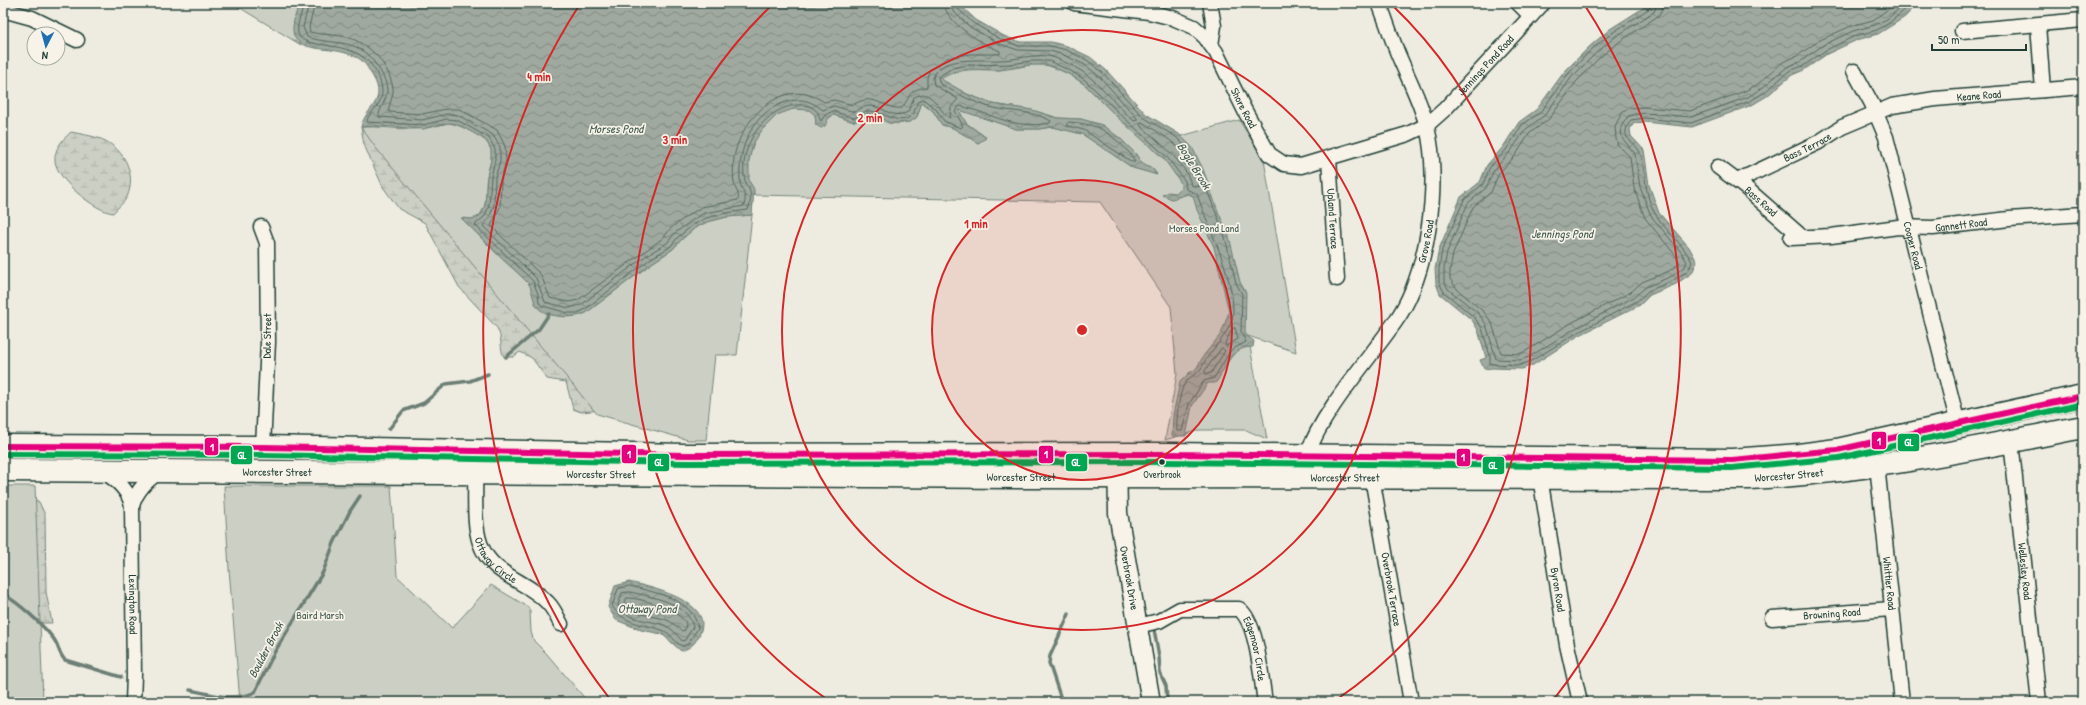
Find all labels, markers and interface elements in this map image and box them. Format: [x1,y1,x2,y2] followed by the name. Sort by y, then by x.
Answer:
[26,26,66,66] north arrow
[1932,26,2026,52] scale bar
[1938,31,1959,48] text: 50 m
[1454,32,1517,98] street label: Jennings Pond Road
[41,49,49,63] text: N
[527,68,551,85] text: 4 min
[1228,85,1260,131] street label: Shore Road
[1956,87,2002,104] street label: Keane Road
[858,109,883,126] text: 2 min
[589,120,645,137] water label: Morses Pond
[1781,129,1834,165] street label: Bass Terrace
[663,131,688,148] text: 3 min
[1173,139,1216,193] water label: Bogle Brook
[1742,183,1781,220] street label: Bass Road
[1324,188,1342,250] street label: Upland Terrace
[964,215,988,232] text: 1 min
[1934,215,1989,235] street label: Gannett Road
[1414,218,1437,264] street label: Grove Road
[1900,220,1926,271] street label: Cooper Road
[1169,221,1240,235] park label: Morses Pond Land
[1531,225,1595,242] water label: Jennings Pond
[260,313,274,359] street label: Dale Street
[1075,323,1089,337] centre of rings
[1871,431,1887,450] line badge: 1
[1897,433,1920,452] line badge: GL
[1877,434,1881,448] text: 1
[1904,435,1915,449] text: GL
[204,437,219,456] line badge: 1
[210,440,214,454] text: 1
[621,444,637,464] line badge: 1
[230,445,253,465] line badge: GL
[1038,445,1054,464] line badge: 1
[627,447,631,461] text: 1
[1044,447,1048,461] text: 1
[237,448,248,462] text: GL
[1456,448,1471,467] line badge: 1
[1461,450,1465,464] text: 1
[647,453,670,472] line badge: GL
[1065,453,1088,472] line badge: GL
[654,455,665,469] text: GL
[1071,455,1082,469] text: GL
[1482,456,1505,475] line badge: GL
[1157,457,1167,467] marker: Overbrook
[1488,458,1499,472] text: GL
[242,465,312,479] street label: Worcester Street
[1754,465,1824,485] street label: Worcester Street
[566,467,636,481] street label: Worcester Street
[1143,468,1181,481] place label: Overbrook
[986,470,1056,484] street label: Worcester Street
[1310,470,1380,484] street label: Worcester Street
[472,535,520,587] street label: Ottaway Circle
[2015,542,2035,601] street label: Wellesley Road
[1117,545,1142,612] street label: Overbrook Drive
[1378,551,1405,628] street label: Overbrook Terrace
[1880,556,1899,611] street label: Whittier Road
[1548,566,1569,613] street label: Byron Road
[126,575,141,635] street label: Lexington Road
[618,600,679,617] water label: Ottaway Pond
[1803,604,1862,623] street label: Browning Road
[296,608,344,622] park label: Baird Marsh
[1240,614,1269,683] street label: Edgemoor Circle
[244,618,288,681] water label: Boulder Brook

